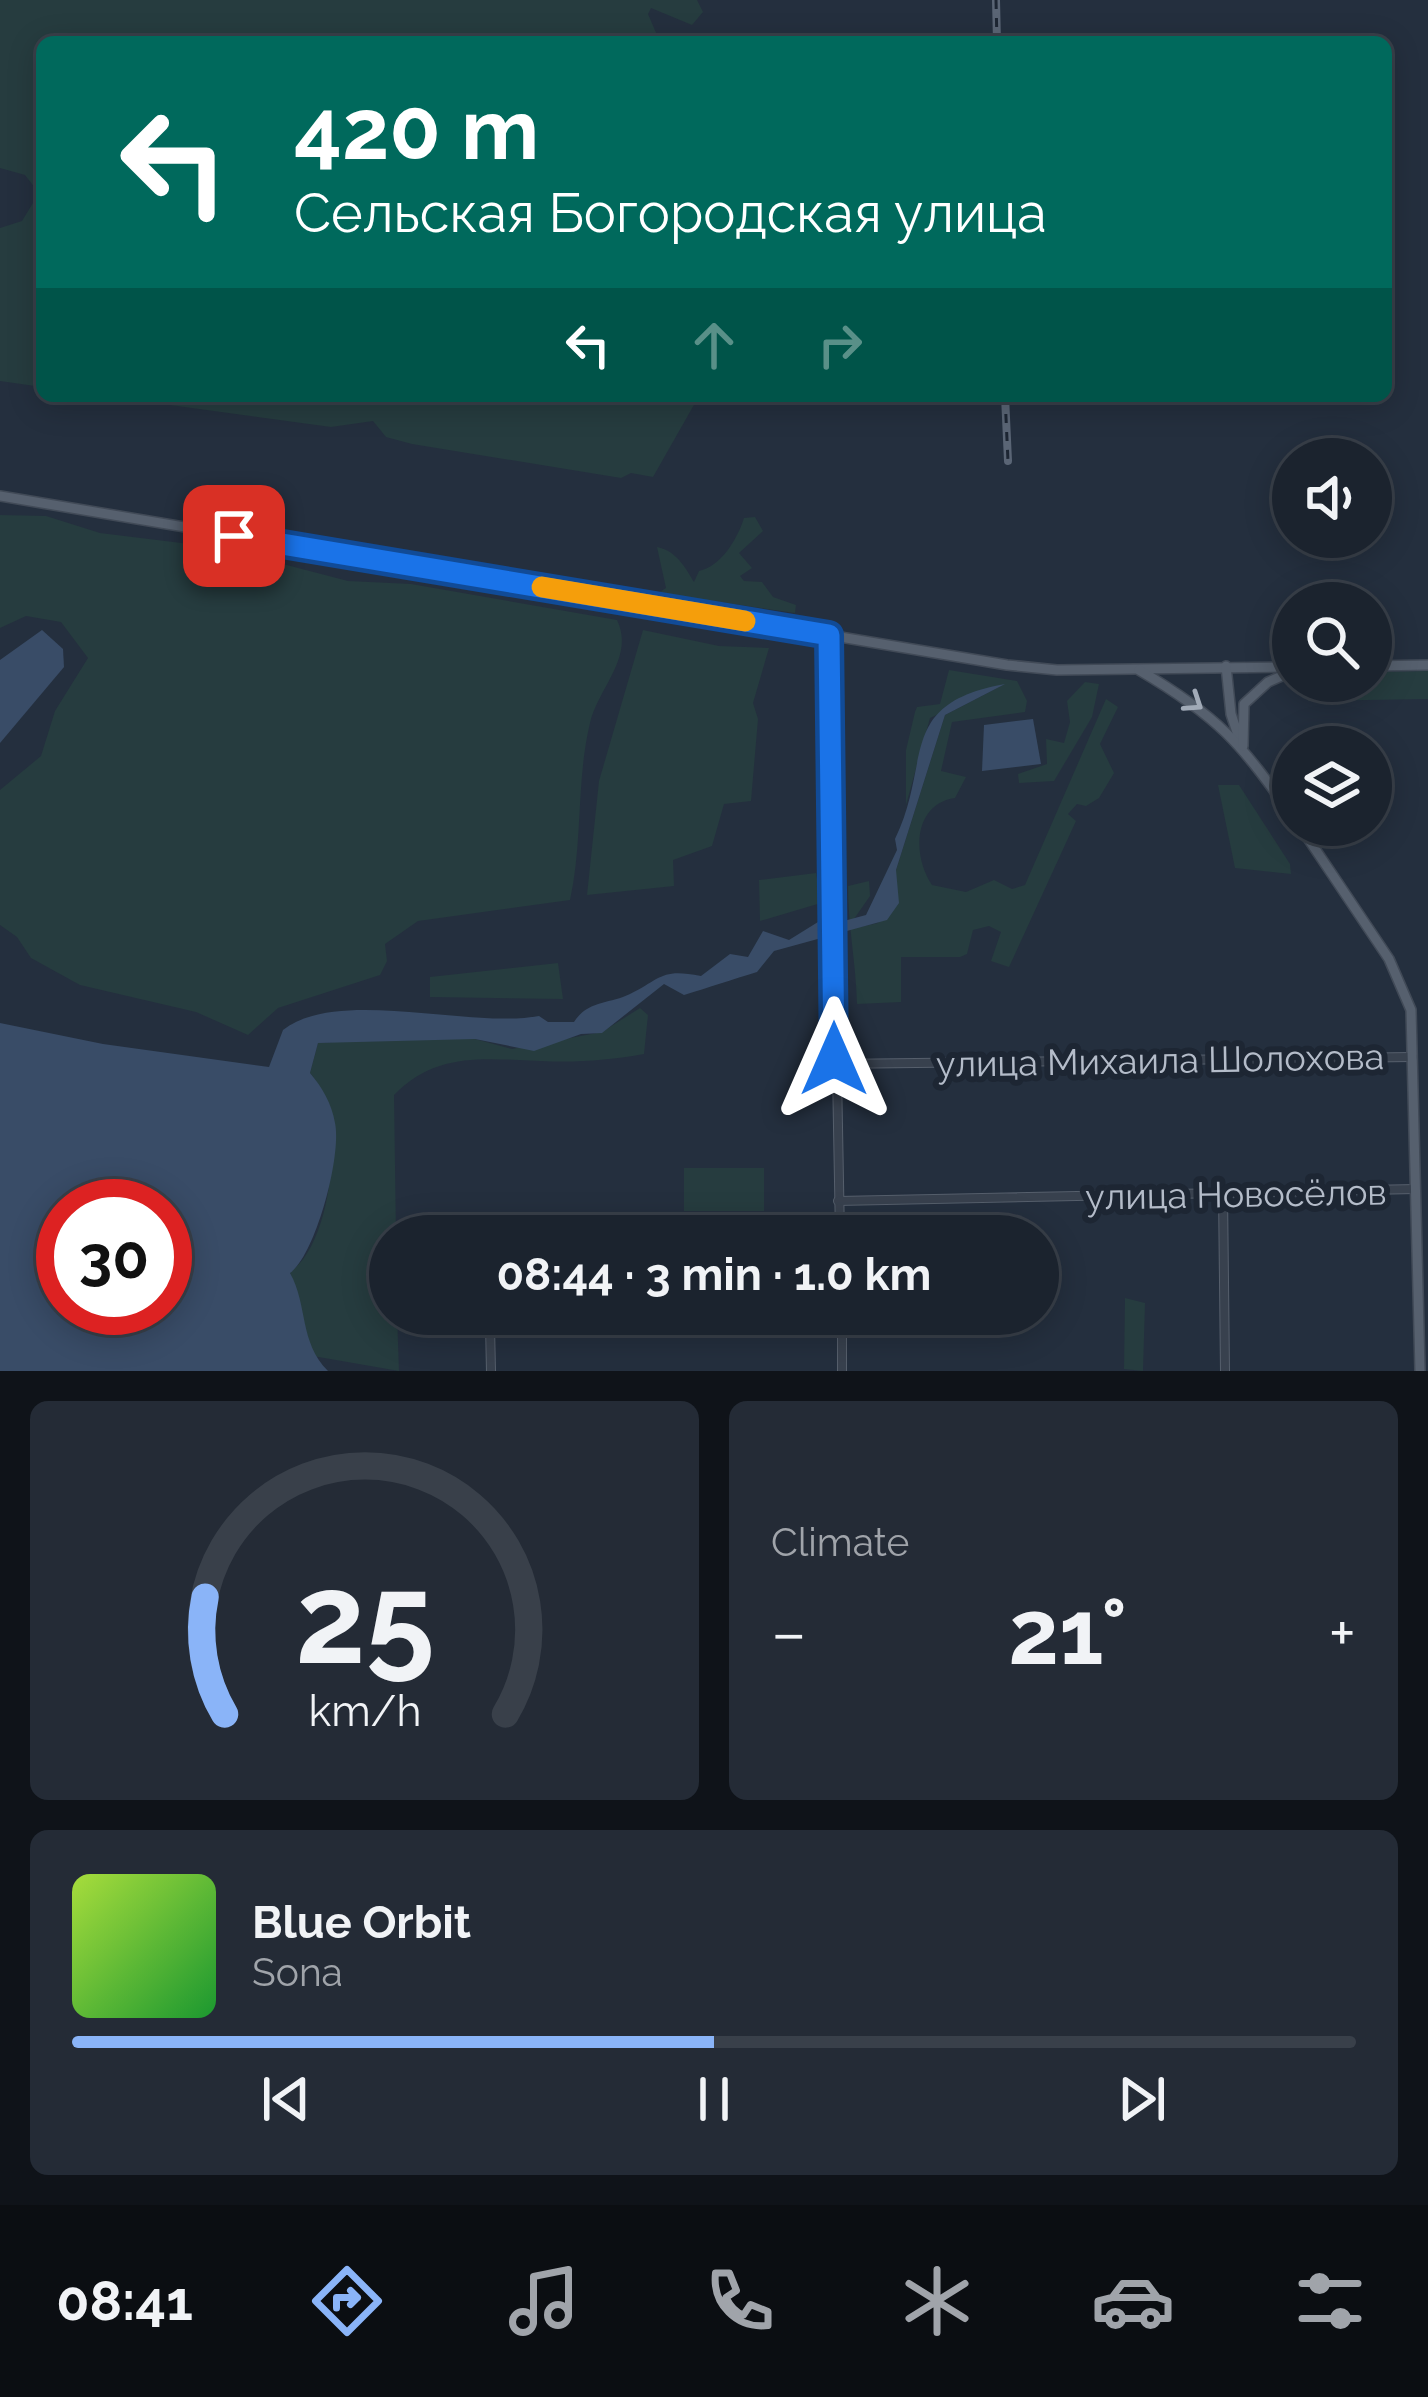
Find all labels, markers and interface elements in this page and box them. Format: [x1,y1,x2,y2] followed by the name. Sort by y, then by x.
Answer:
[294,80,539,179] text: 420 m
[96,84,252,240] icon: left
[294,181,1047,245] text: Сельская Богородская улица
[555,312,621,378] icon: left
[681,312,747,378] icon: ahead
[807,312,873,378] icon: right
[1272,438,1392,846] map controls
[1272,438,1392,558] button: sound
[183,485,285,587] pin
[201,503,267,569] icon: arrive
[1272,582,1392,702] button: search
[1181,689,1203,711] one-way arrow
[1272,726,1392,846] button: layers
[771,996,897,1122] position arrow
[936,1035,1384,1085] street label: улица Михаила Шолохова
[1085,1170,1387,1218] street label: улица Новосёлов
[36,1179,192,1335] speed limit sign: 30
[496,1248,932,1301] text: 08:44 · 3 min · 1.0 km
[771,1519,909,1565] text: Climate
[295,1546,434,1692] text: 25
[1008,1579,1127,1685] text: 21°
[771,1594,807,1671] text: −
[1329,1594,1356,1671] text: +
[308,1685,421,1735] text: km/h
[252,1896,471,1949] text: Blue Orbit
[252,1949,343,1995] text: Sona
[253,2066,319,2132] icon: previous
[681,2066,747,2132] icon: pause
[1109,2066,1175,2132] icon: next
[305,2259,389,2343] icon: directions
[502,2259,586,2343] icon: music
[698,2259,782,2343] icon: phone
[895,2259,979,2343] icon: climate
[1091,2259,1175,2343] icon: car
[1288,2259,1372,2343] icon: filters
[56,2269,193,2333] text: 08:41

